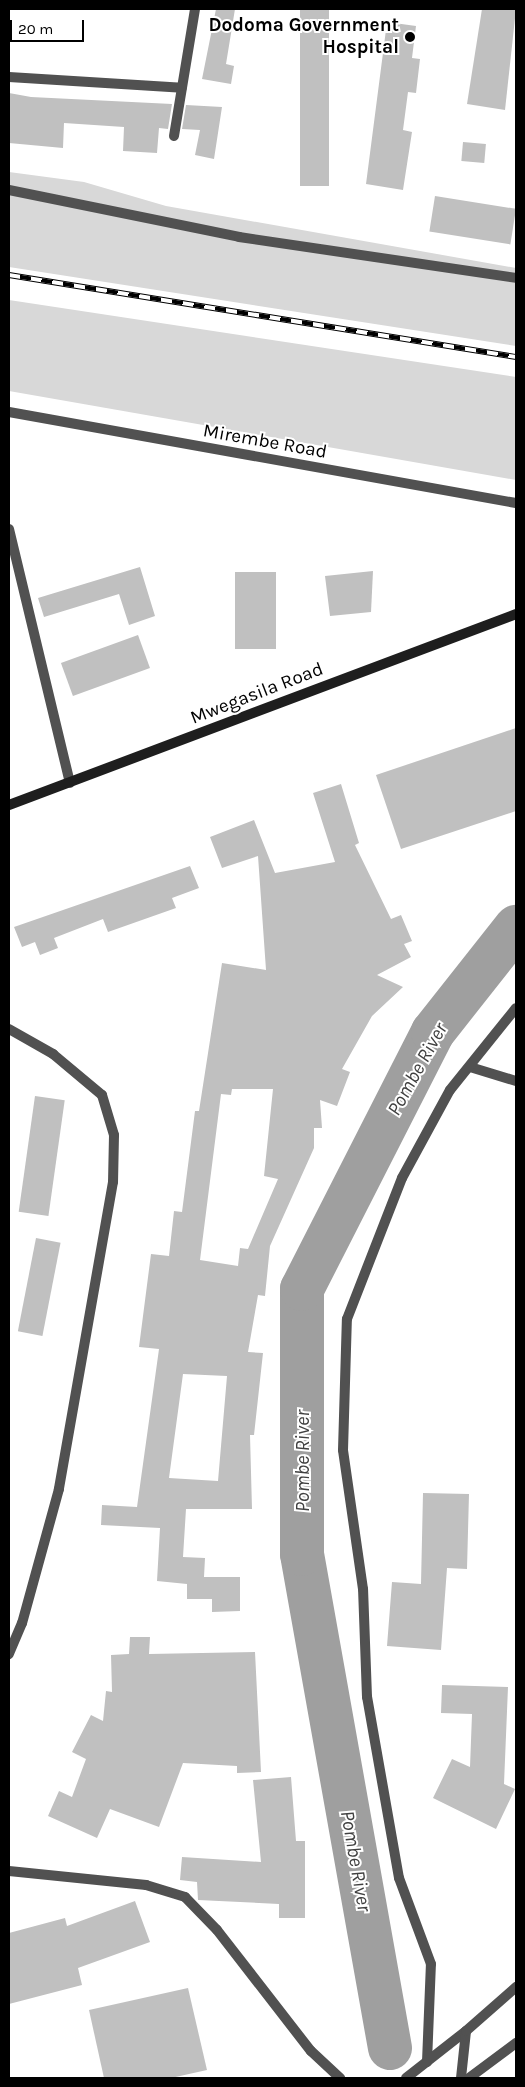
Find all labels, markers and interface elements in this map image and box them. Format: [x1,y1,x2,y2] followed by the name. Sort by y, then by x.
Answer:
[12,10,86,42] scale bar
[209,15,399,59] place label: Dodoma Government Hospital
[18,20,53,38] text: 20 m
[403,30,417,44] marker: Dodoma Government Hospital
[201,420,329,464] street label: Mirembe Road
[187,658,327,730] street label: Mwegasila Road
[382,1018,452,1120] water label: Pombe River
[290,1410,314,1512] water label: Pombe River
[335,1809,377,1913] water label: Pombe River

